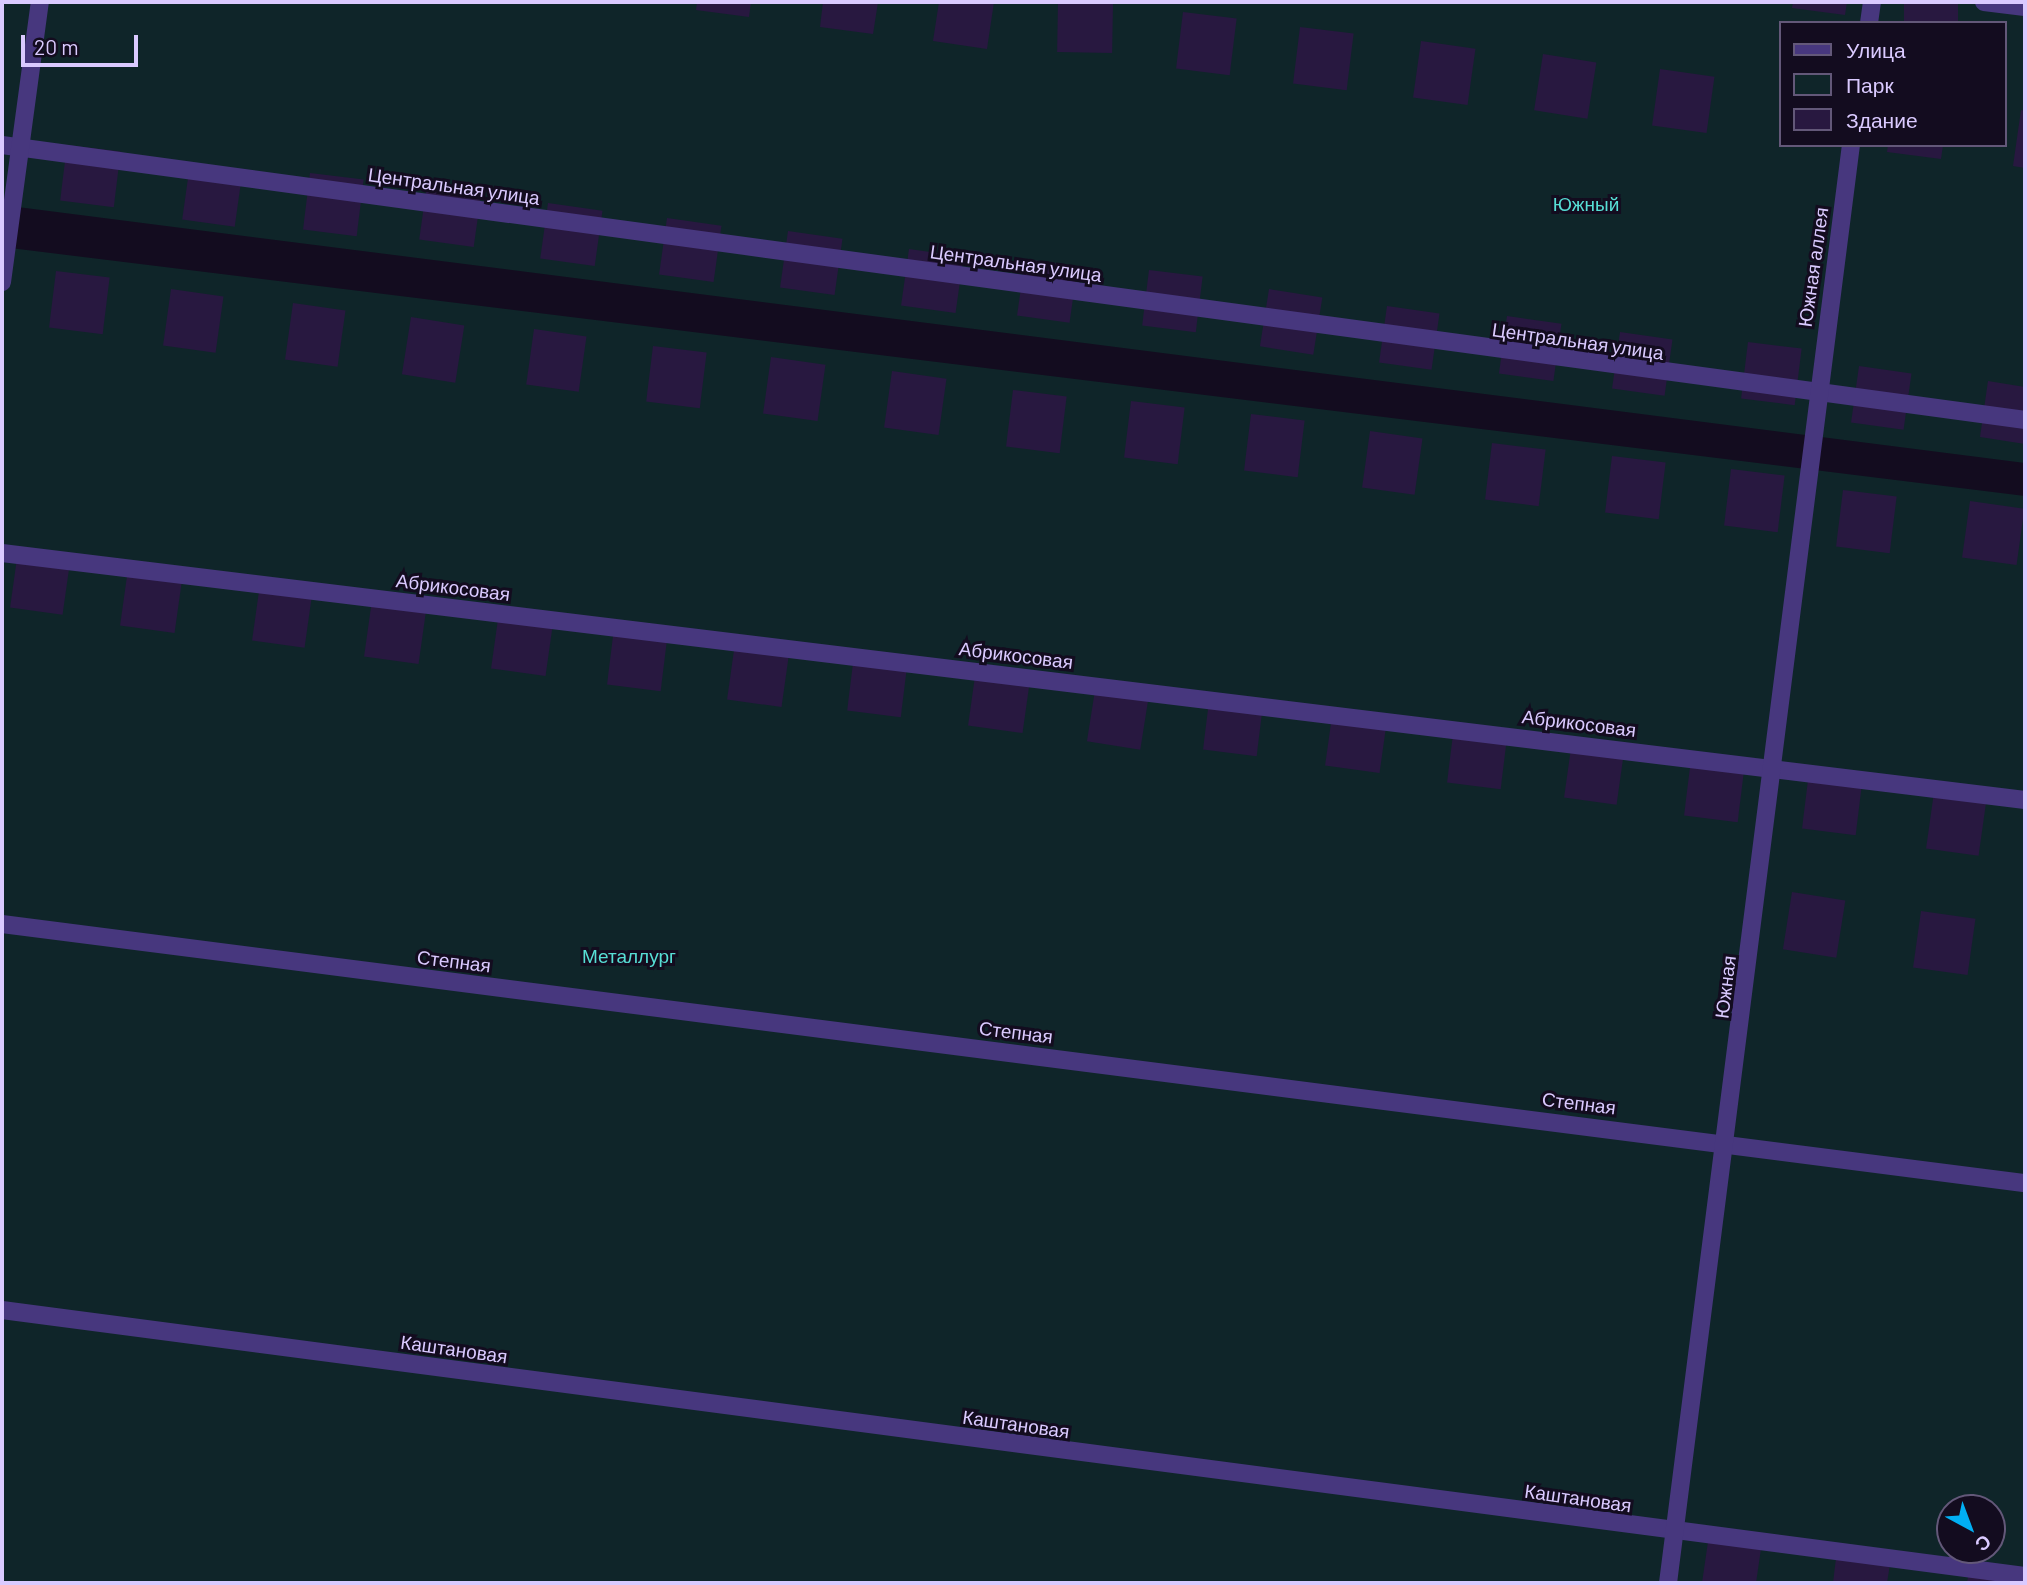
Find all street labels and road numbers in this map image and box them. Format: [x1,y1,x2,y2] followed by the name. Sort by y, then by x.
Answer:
[367,163,541,209] street label: Центральная улица
[1793,206,1833,328] street label: Южная аллея
[929,240,1103,286] street label: Центральная улица
[1491,318,1665,364] street label: Центральная улица
[395,569,511,605] street label: Абрикосовая
[958,637,1074,673] street label: Абрикосовая
[1521,705,1637,741] street label: Абрикосовая
[416,945,492,977] street label: Степная
[1710,954,1740,1020] street label: Южная
[978,1016,1054,1048] street label: Степная
[1541,1087,1617,1119] street label: Степная
[399,1330,509,1368] street label: Каштановая
[961,1405,1071,1443] street label: Каштановая
[1523,1479,1633,1517] street label: Каштановая

